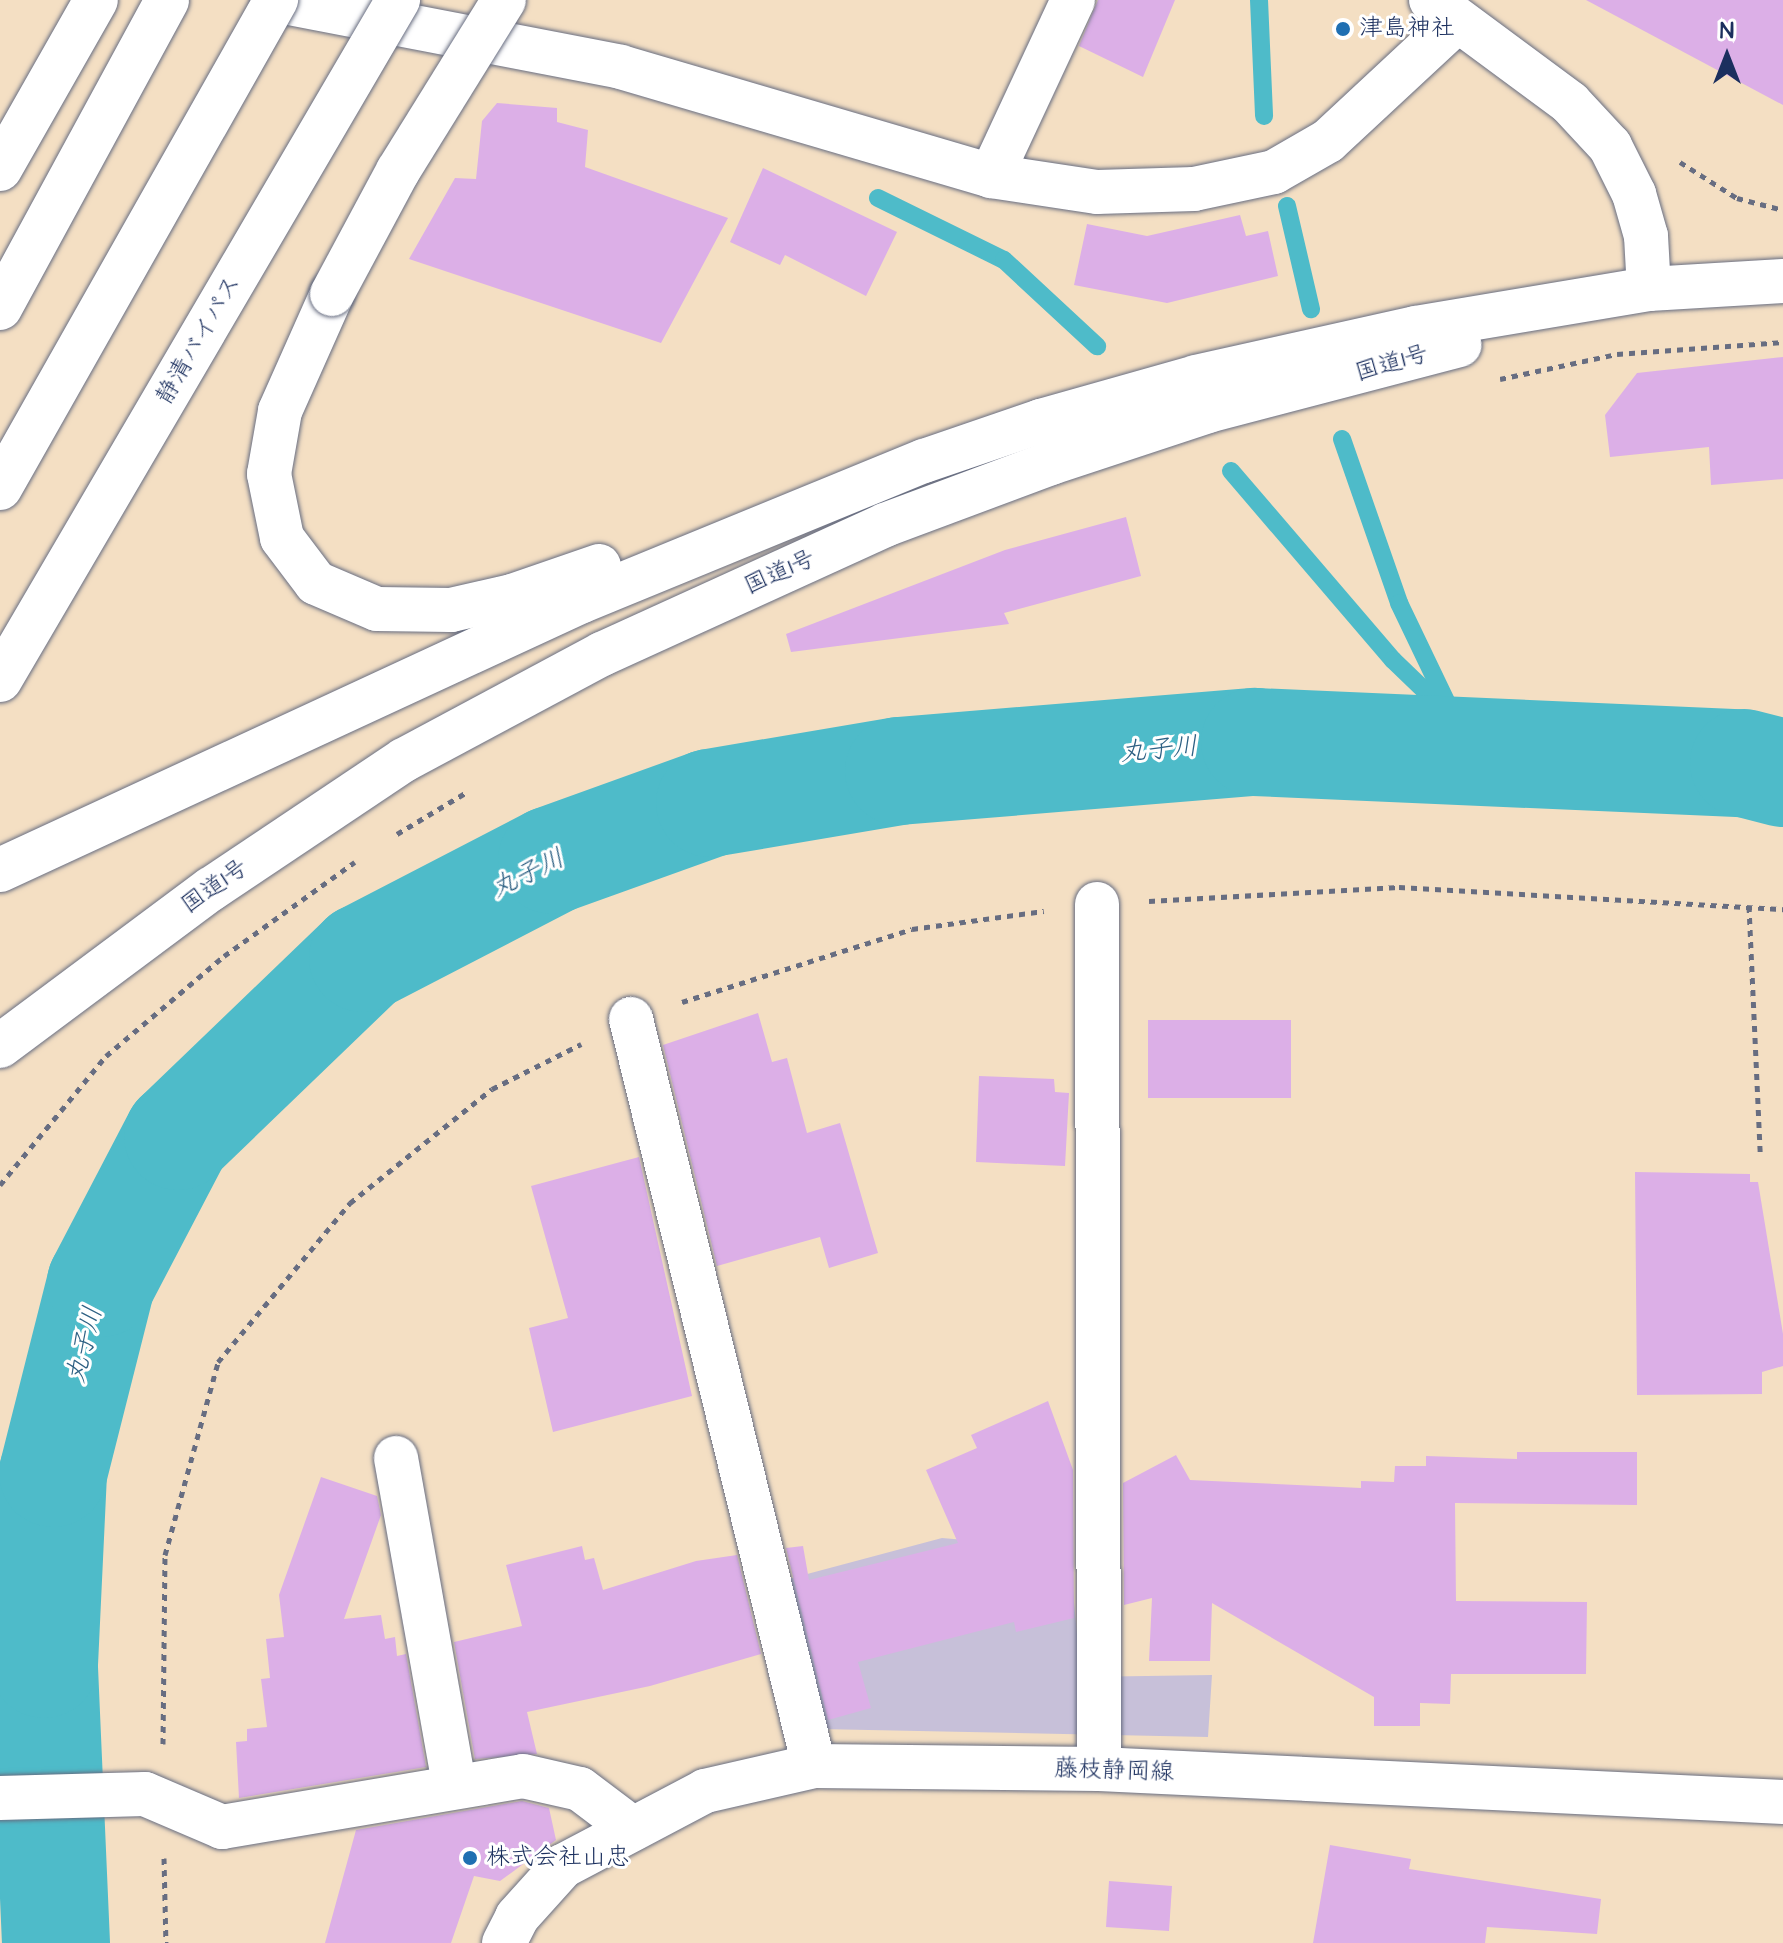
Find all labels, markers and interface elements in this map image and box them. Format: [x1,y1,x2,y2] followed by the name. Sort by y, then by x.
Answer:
[1359,15,1455,43] place label: 津島神社
[1687,16,1767,96] north arrow
[1720,16,1734,47] text: N
[1334,20,1352,38] marker: 津島神社
[151,270,247,410] street label: 静清バイパス
[1352,340,1432,388] street label: 国道1号
[740,545,820,601] street label: 国道1号
[1119,731,1199,769] water label: 丸子川
[486,843,570,905] water label: 丸子川
[176,854,254,920] street label: 国道1号
[60,1303,110,1387] water label: 丸子川
[1054,1755,1174,1787] street label: 藤枝静岡線
[486,1844,630,1872] place label: 株式会社山忠
[461,1849,479,1867] marker: 株式会社山忠

